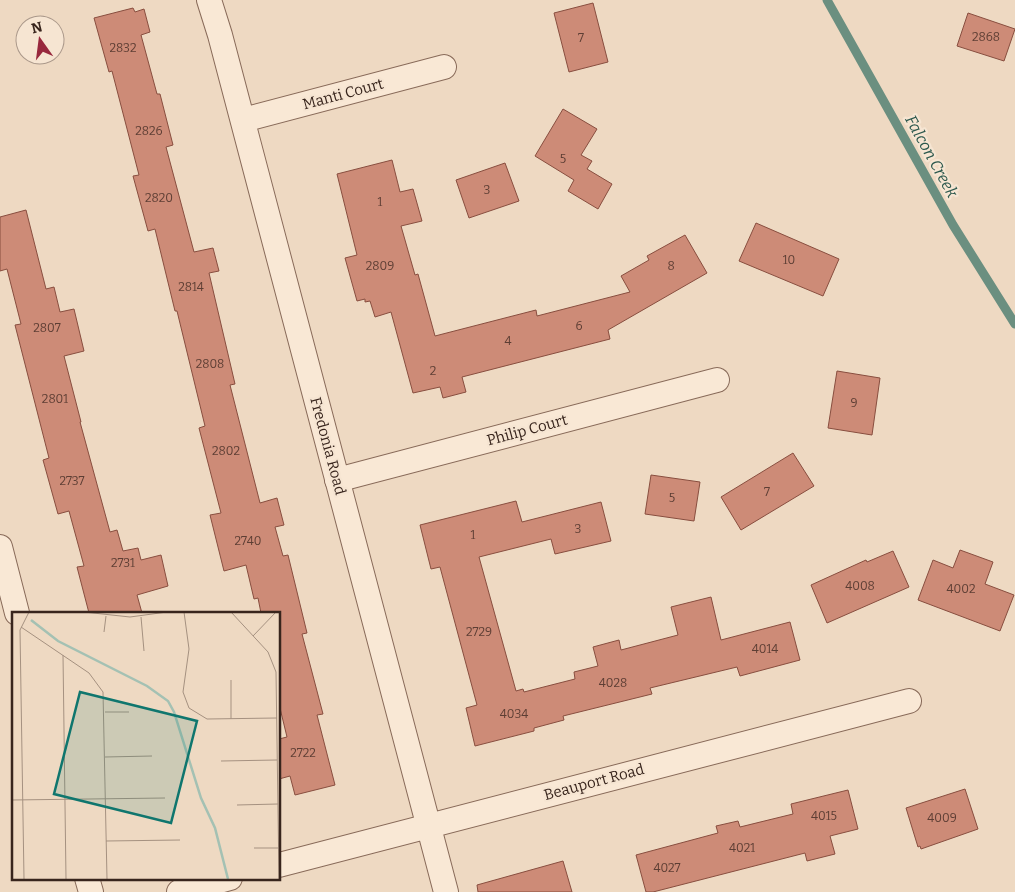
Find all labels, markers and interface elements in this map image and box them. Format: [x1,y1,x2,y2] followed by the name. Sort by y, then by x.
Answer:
[15,15,65,65] north arrow
[30,18,44,37] text: N
[972,30,1000,44] house number: 2868
[578,31,584,45] house number: 7
[110,41,136,55] house number: 2832
[301,74,386,113] street label: Manti Court
[901,112,962,201] water label: Falcon Creek
[135,124,163,138] house number: 2826
[560,152,566,166] house number: 5
[484,183,491,197] house number: 3
[145,191,173,205] house number: 2820
[378,195,383,209] house number: 1
[783,253,795,267] house number: 10
[366,259,394,273] house number: 2809
[667,259,675,273] house number: 8
[178,280,204,294] house number: 2814
[575,319,583,333] house number: 6
[33,321,61,335] house number: 2807
[504,334,512,348] house number: 4
[196,357,224,371] house number: 2808
[430,364,436,378] house number: 2
[42,392,68,406] house number: 2801
[306,395,350,497] street label: Fredonia Road
[850,396,858,410] house number: 9
[485,410,570,449] street label: Philip Court
[212,444,240,458] house number: 2802
[59,474,85,488] house number: 2737
[764,485,770,499] house number: 7
[669,491,675,505] house number: 5
[575,522,582,536] house number: 3
[471,528,476,542] house number: 1
[235,534,262,548] house number: 2740
[111,556,135,570] house number: 2731
[845,579,875,593] house number: 4008
[947,582,975,596] house number: 4002
[12,612,280,880] inset map
[466,625,492,639] house number: 2729
[752,642,778,656] house number: 4014
[599,676,627,690] house number: 4028
[500,707,528,721] house number: 4034
[290,746,316,760] house number: 2722
[542,760,646,804] street label: Beauport Road
[811,809,837,823] house number: 4015
[927,811,957,825] house number: 4009
[729,841,755,855] house number: 4021
[653,861,681,875] house number: 4027

